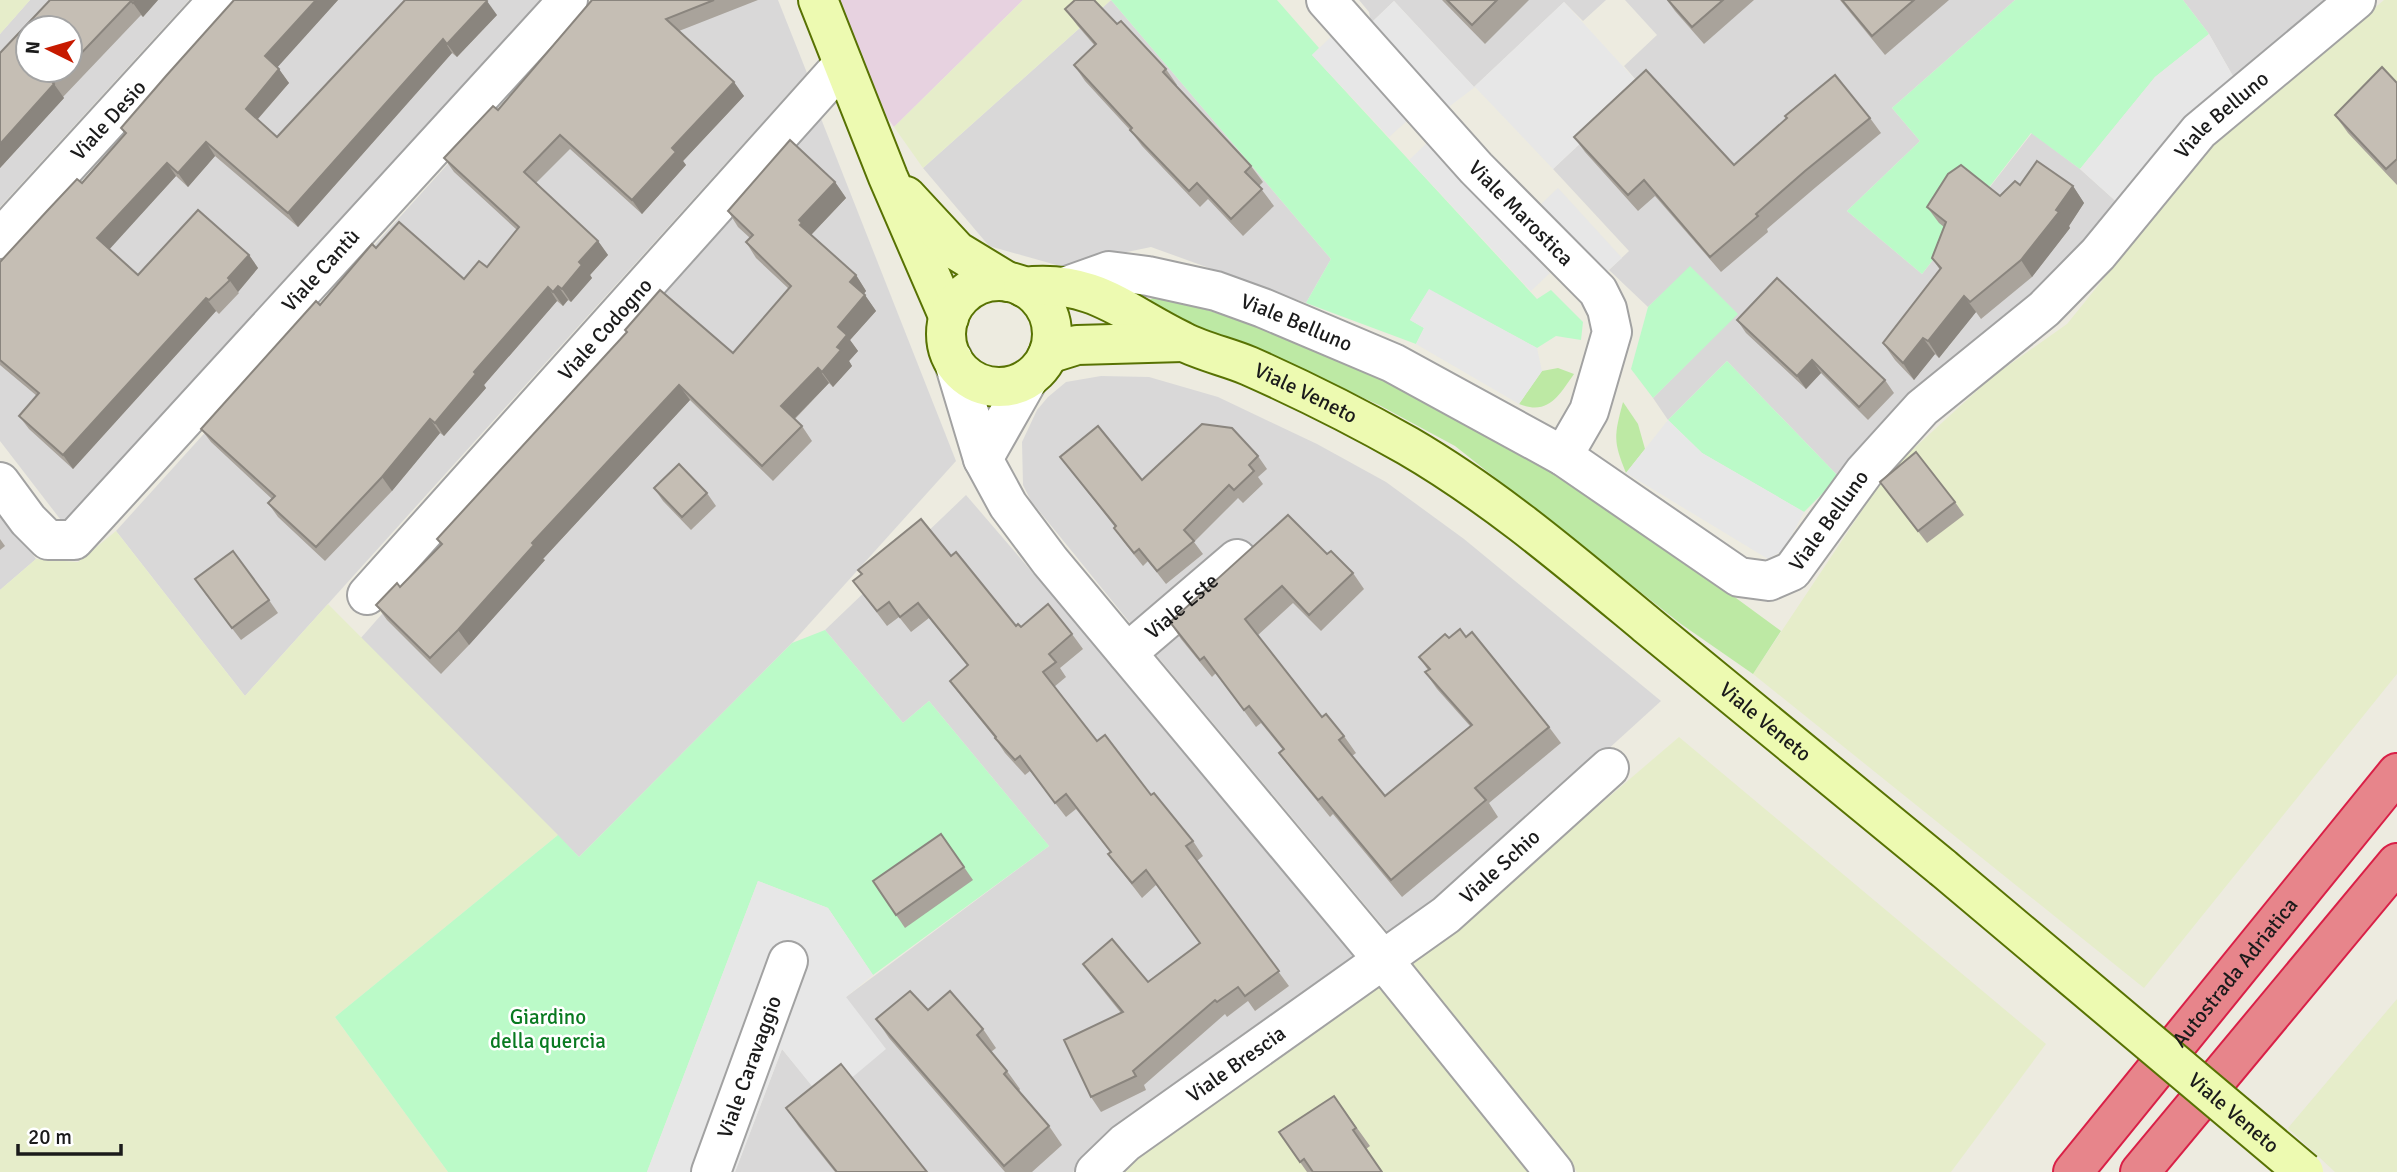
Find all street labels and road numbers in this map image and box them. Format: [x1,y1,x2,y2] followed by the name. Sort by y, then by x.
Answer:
[2169,65,2274,164] street label: Viale Belluno
[65,75,152,166] street label: Viale Desio
[1463,155,1579,272] street label: Viale Marostica
[276,224,365,317] street label: Viale Cantù
[553,273,658,386] street label: Viale Codogno
[1237,288,1356,357] street label: Viale Belluno
[1250,357,1362,429] street label: Viale Veneto
[1783,465,1874,576] street label: Viale Belluno
[1140,568,1224,645] street label: Viale Este
[1714,677,1817,767] street label: Viale Veneto
[1454,824,1545,909] street label: Viale Schio
[2167,892,2303,1053] street label: Autostrada Adriatica
[712,992,787,1141] street label: Viale Caravaggio
[1181,1020,1291,1108] street label: Viale Brescia
[2183,1067,2285,1159] street label: Viale Veneto

